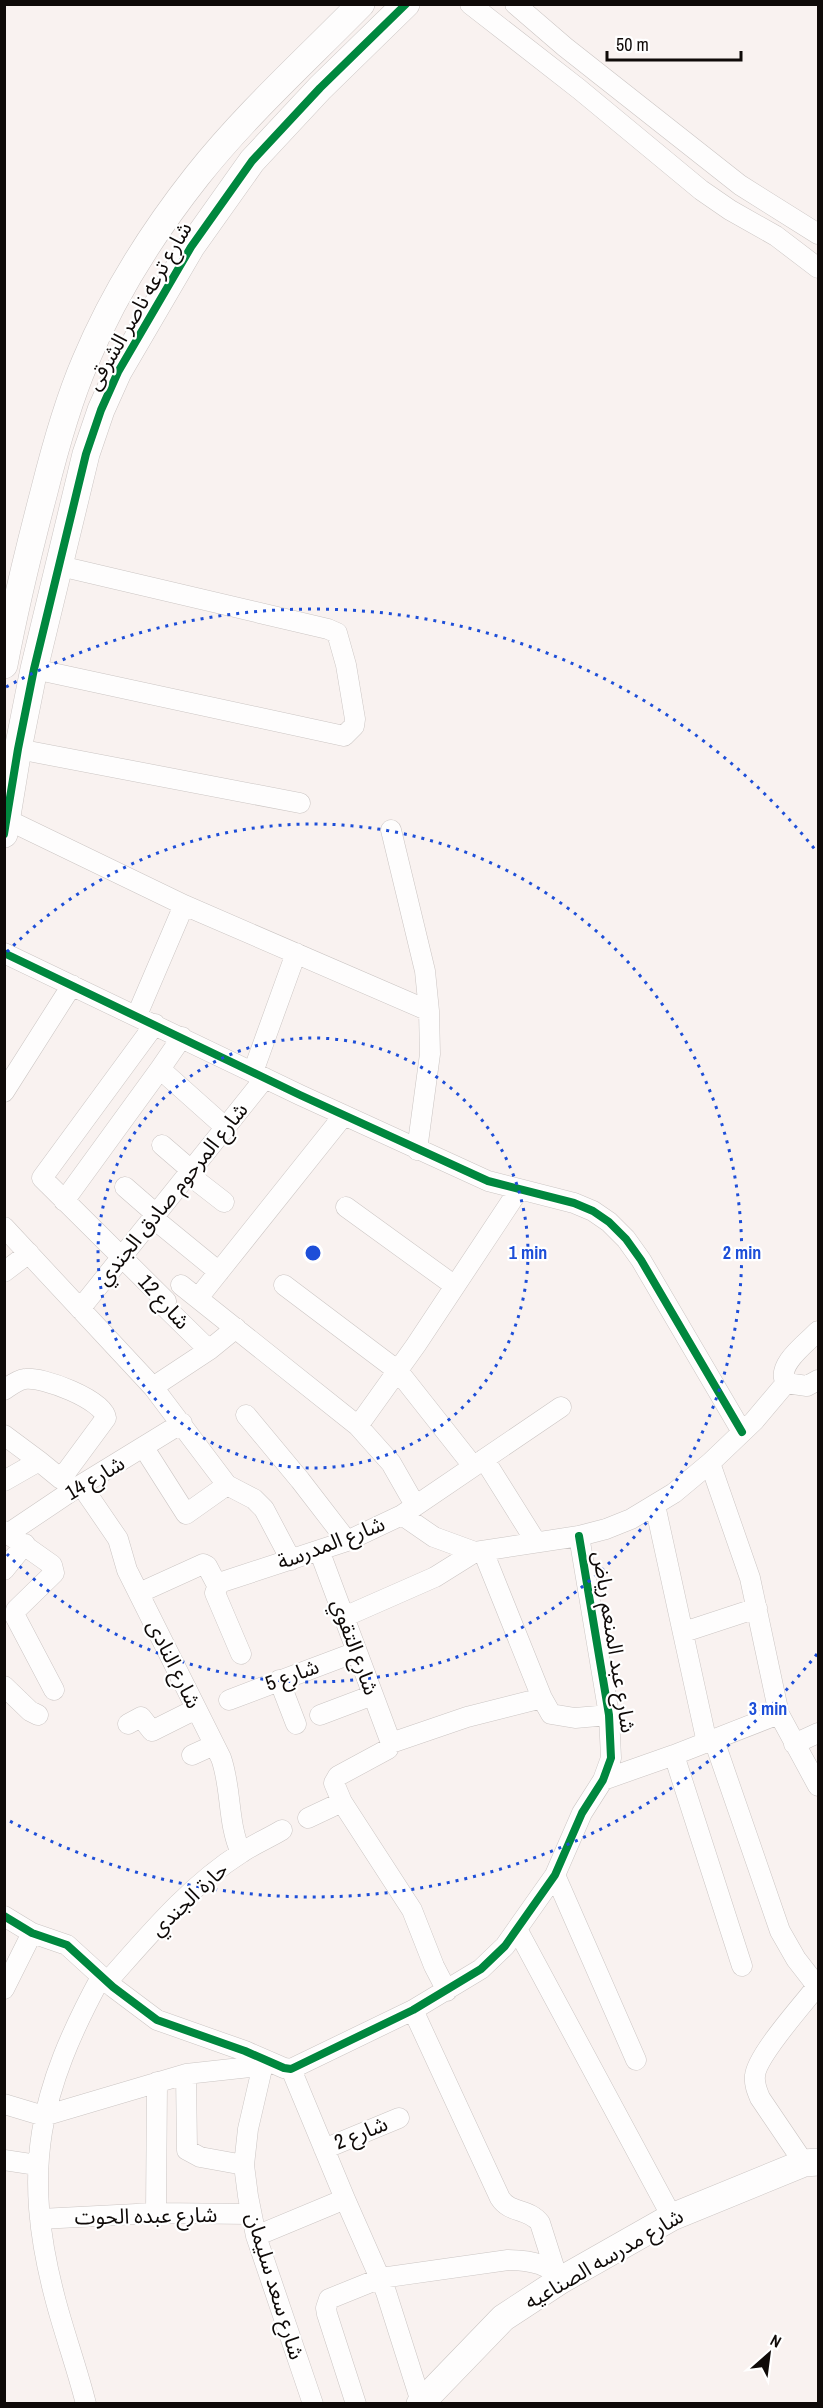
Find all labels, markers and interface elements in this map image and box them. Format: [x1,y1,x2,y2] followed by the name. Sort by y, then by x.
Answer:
[607,24,740,62] scale bar
[616,32,649,57] text: 50 m
[79,216,199,396] street label: شارع ترعه ناصر الشرقى
[89,1096,256,1292] street label: شارع المرحوم صادق الجندي
[509,1240,547,1265] text: 1 min
[723,1240,761,1265] text: 2 min
[303,1243,323,1263] centre of rings
[131,1268,197,1336] street label: شارع 12
[59,1448,131,1508] street label: شارع 14
[273,1509,389,1577] street label: شارع المدرسة
[585,1549,643,1735] street label: شارع عبد المنعم رياض
[323,1595,386,1700] street label: شارع التقوي
[140,1615,208,1713] street label: شارع النادى
[261,1651,323,1699] street label: شارع 5
[749,1696,787,1721] text: 3 min
[143,1855,235,1944] street label: حارة الجندي
[330,2109,392,2157] street label: شارع 2
[74,2200,218,2232] street label: شارع عبده الحوت
[519,2201,689,2317] street label: شارع مدرسه الصناعيه
[238,2209,312,2363] street label: شارع سعد سليمان
[739,2324,799,2384] north arrow
[767,2329,785,2353] text: N

